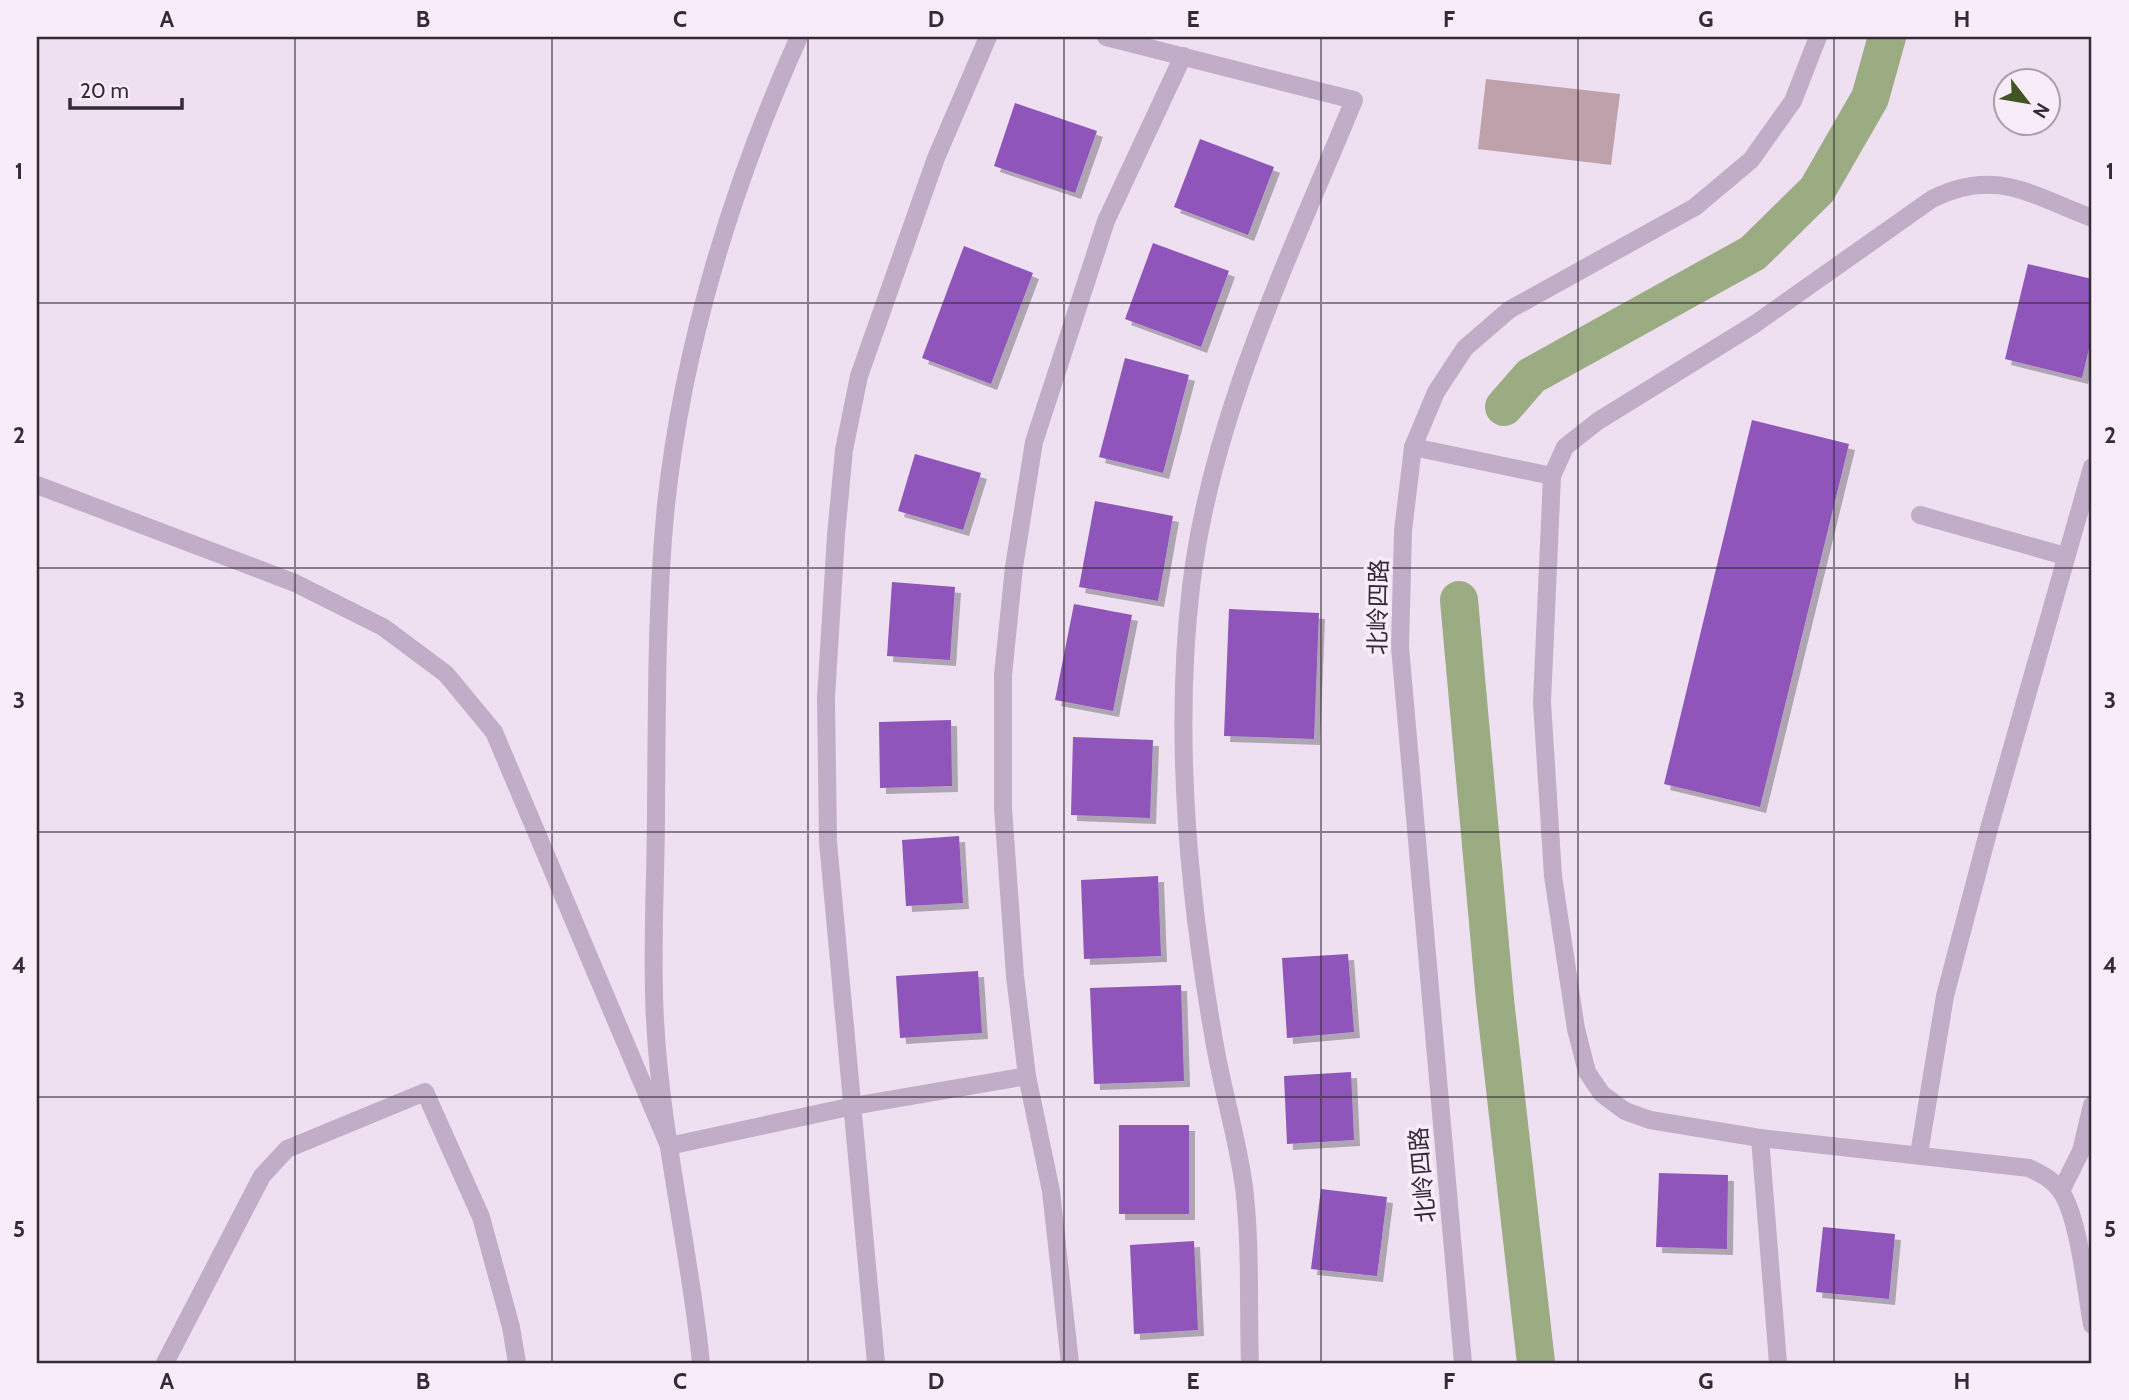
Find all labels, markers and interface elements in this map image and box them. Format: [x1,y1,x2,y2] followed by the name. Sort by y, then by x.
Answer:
[160,5,175,33] text: A
[416,5,430,33] text: B
[673,5,687,33] text: C
[928,5,944,33] text: D
[1186,5,1200,33] text: E
[1443,5,1455,33] text: F
[1698,5,1714,33] text: G
[1954,5,1970,33] text: H
[70,66,182,110] scale bar
[1993,66,2062,136] north arrow
[80,78,129,103] text: 20 m
[2028,99,2054,122] text: N
[15,157,23,185] text: 1
[2106,157,2114,185] text: 1
[13,421,25,449] text: 2
[2104,421,2116,449] text: 2
[1363,559,1393,655] street label: 北岭四路
[13,686,25,714] text: 3
[2104,686,2116,714] text: 3
[12,951,26,979] text: 4
[2103,951,2117,979] text: 4
[1403,1126,1441,1224] street label: 北岭四路
[13,1215,25,1243] text: 5
[2104,1215,2116,1243] text: 5
[160,1367,175,1395] text: A
[416,1367,430,1395] text: B
[673,1367,687,1395] text: C
[928,1367,944,1395] text: D
[1186,1367,1200,1395] text: E
[1443,1367,1455,1395] text: F
[1698,1367,1714,1395] text: G
[1954,1367,1970,1395] text: H

